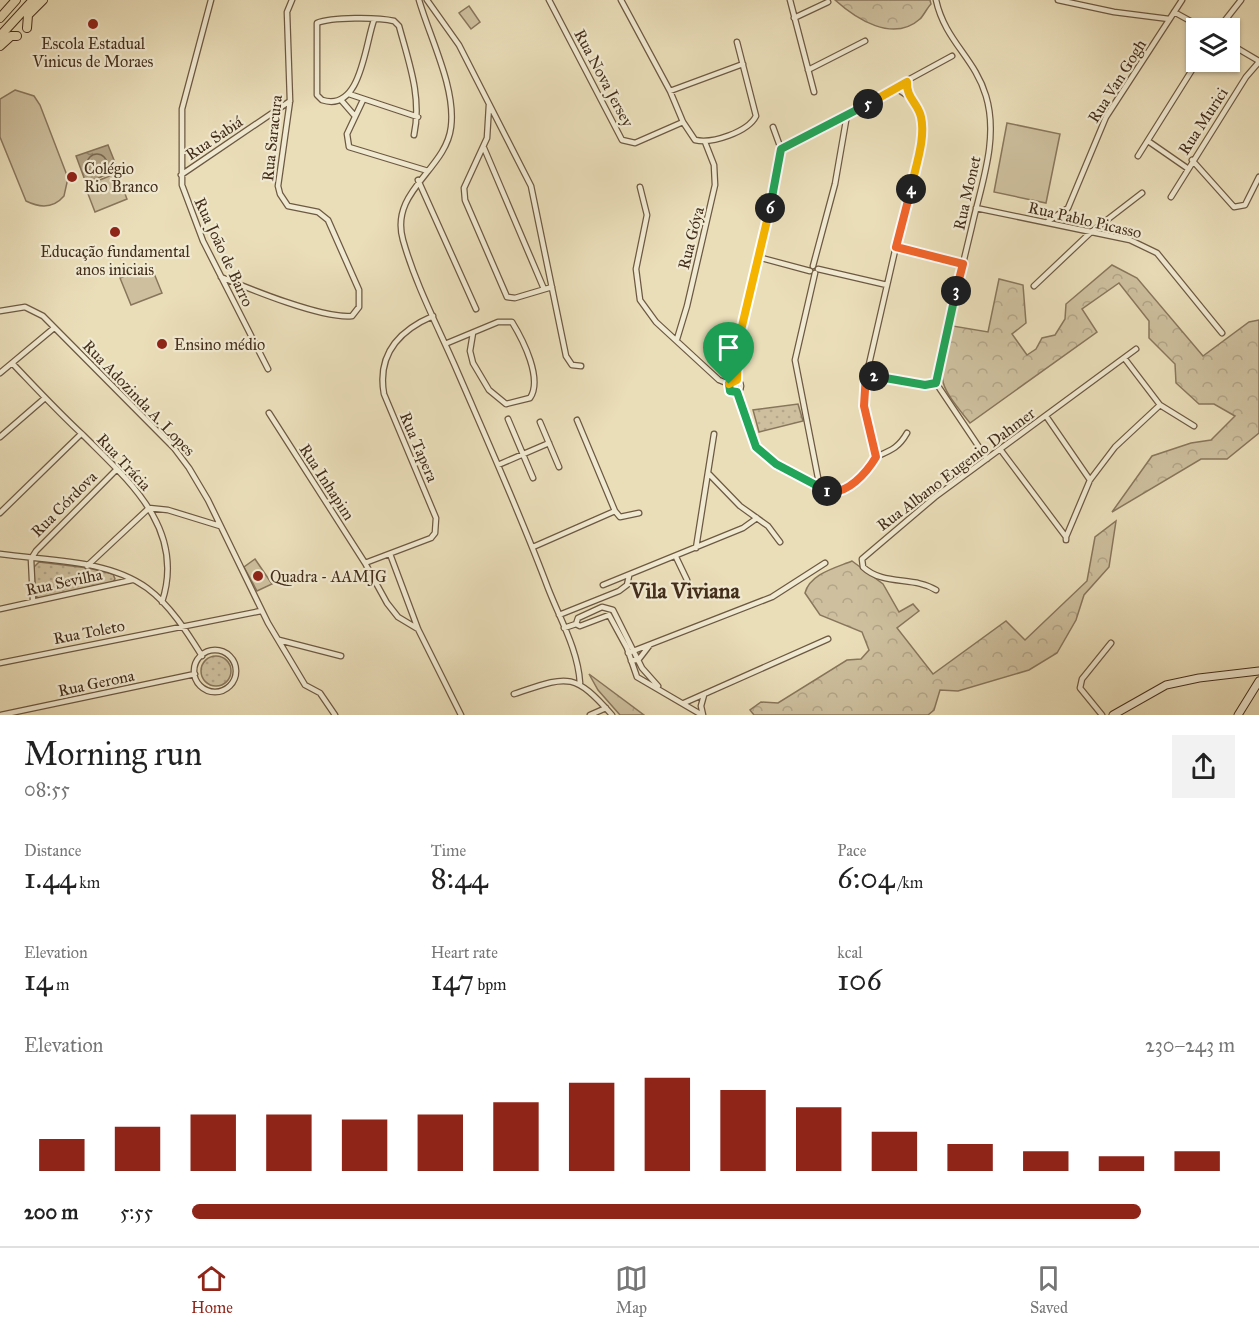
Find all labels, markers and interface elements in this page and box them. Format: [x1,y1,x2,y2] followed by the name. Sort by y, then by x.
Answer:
[86,17,100,31] marker: Escola Estadual Vinicus de Moraes
[1186,18,1240,72] map controls
[1186,18,1240,72] button: layers
[569,26,638,131] street label: Rua Nova Jersey
[32,34,154,71] place label: Escola Estadual Vinicus de Moraes
[1084,36,1151,127] street label: Rua Van Gogh
[1174,83,1232,158] street label: Rua Murici
[853,89,883,119] pin: 5
[258,94,286,182] street label: Rua Saracura
[864,94,872,113] text: 5
[182,112,246,164] street label: Rua Sabiá
[949,154,985,232] street label: Rua Monet
[84,159,158,196] place label: Colégio Rio Branco
[65,170,79,184] marker: Colégio Rio Branco
[896,174,926,204] pin: 4
[907,179,915,198] text: 4
[755,193,785,223] pin: 6
[190,194,258,310] street label: Rua João de Barro
[766,198,774,217] text: 6
[1026,198,1144,242] street label: Rua Pablo Picasso
[674,205,708,271] street label: Rua Góya
[108,225,122,239] marker: Educação fundamental anos iniciais
[40,242,190,279] place label: Educação fundamental anos iniciais
[941,276,971,306] pin: 3
[953,281,959,300] text: 3
[703,322,754,384] pin
[712,331,745,364] icon: arrive
[174,335,265,354] place label: Ensino médio
[79,336,199,460] street label: Rua Adozinda A. Lopes
[155,337,169,351] marker: Ensino médio
[859,361,889,391] pin: 2
[870,366,878,385] text: 2
[873,403,1039,535] street label: Rua Albano Eugenio Dahmer
[396,409,442,485] street label: Rua Tapera
[93,430,155,495] street label: Rua Trácia
[295,440,359,524] street label: Rua Inhapim
[27,467,101,541] street label: Rua Córdova
[812,476,842,506] pin: 1
[824,481,830,500] text: 1
[24,565,104,599] street label: Rua Sevilha
[270,567,387,587] place label: Quadra - AAMJG
[251,569,265,583] marker: Quadra - AAMJG
[629,577,740,604] district label: Vila Viviana
[52,616,126,648] street label: Rua Toleto
[56,666,136,700] street label: Rua Gerona
[24,734,202,774] text: Morning run
[1172,735,1235,798] button: share
[24,777,70,801] text: 08:55
[24,841,81,860] text: Distance
[431,841,466,860] text: Time
[837,841,866,860] text: Pace
[24,860,76,896] text: 1.44
[431,860,488,896] text: 8:44
[837,860,894,896] text: 6:04
[76,873,100,892] text: km
[894,873,923,892] text: /km
[24,943,88,962] text: Elevation
[431,943,498,962] text: Heart rate
[837,943,862,962] text: kcal
[24,962,53,998] text: 14
[431,962,474,998] text: 147
[837,962,882,998] text: 106
[53,975,69,994] text: m
[474,975,507,994] text: bpm
[24,1033,103,1057] text: Elevation
[1145,1033,1235,1057] text: 230–243 m
[24,1200,78,1224] text: 200 m
[120,1200,153,1224] text: 5:55
[191,1262,233,1317] tab: Home
[615,1262,648,1317] tab: Map
[1030,1262,1068,1317] tab: Saved

